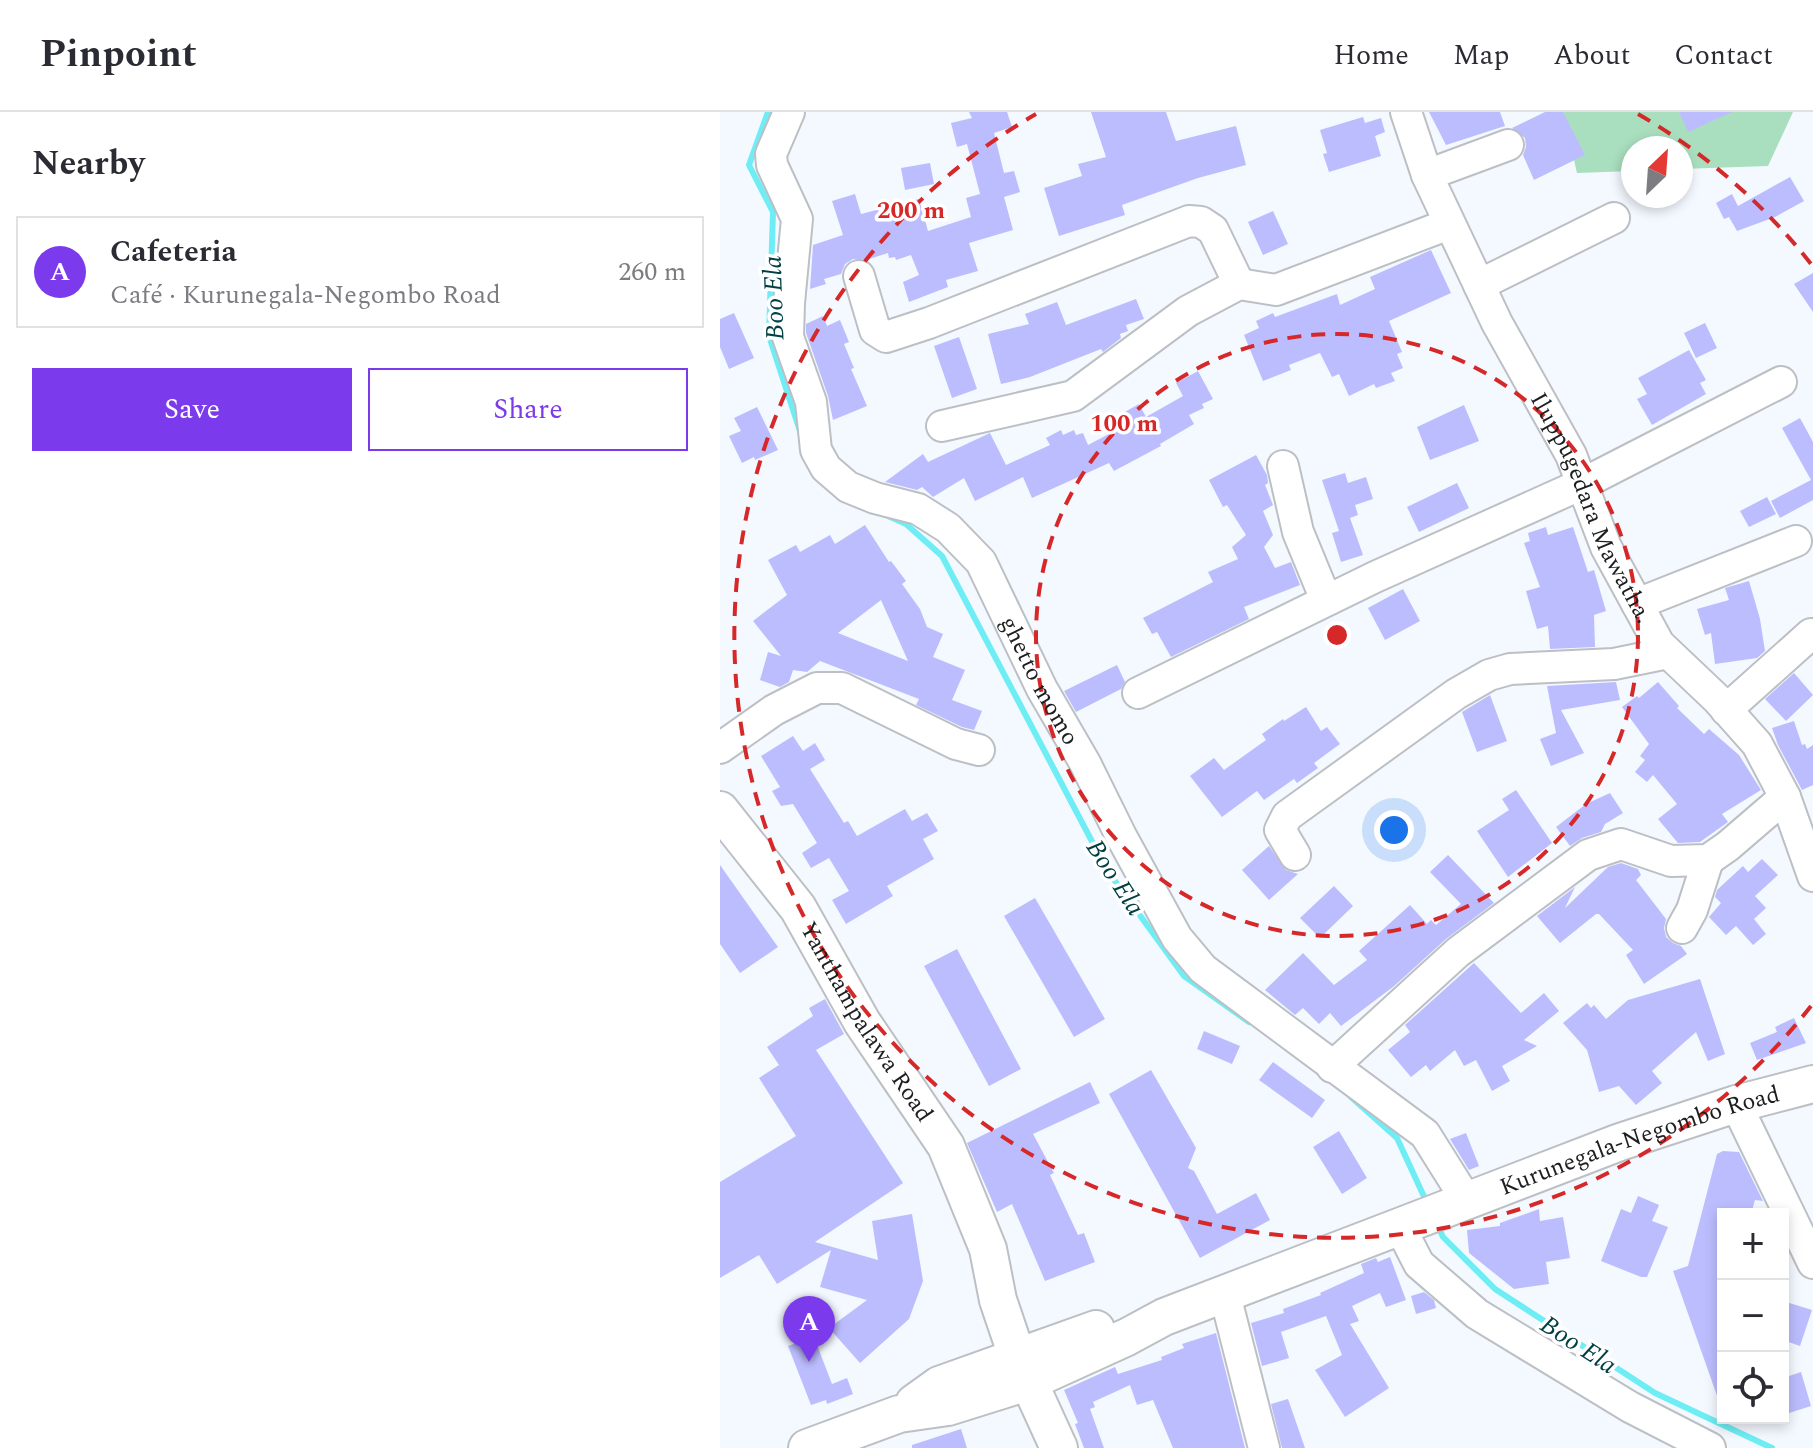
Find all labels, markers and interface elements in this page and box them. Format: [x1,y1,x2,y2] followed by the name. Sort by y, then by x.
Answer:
[40,26,197,84] text: Pinpoint
[1333,34,1409,77] text: Home
[1453,34,1509,77] text: Map
[1553,34,1630,77] text: About
[1674,34,1773,77] text: Contact
[1621,136,1693,208] north arrow
[32,138,145,190] text: Nearby
[877,193,945,229] text: 200 m
[110,229,237,275] text: Cafeteria
[50,252,70,292] text: A
[618,252,686,292] text: 260 m
[753,255,795,341] water label: Boo Ela
[110,275,501,315] text: Café · Kurunegala-Negombo Road
[32,368,352,451] button: Save
[368,368,688,451] button: Share
[1520,386,1661,630] street label: Iluppugedara Mawatha.
[1090,406,1158,442] text: 100 m
[990,610,1088,752] street label: ghetto momo
[1323,621,1351,649] centre of rings
[1374,810,1414,850] your location
[1075,831,1155,924] water label: Boo Ela
[790,915,942,1130] street label: Yanthampalawa Road
[1495,1076,1784,1205] street label: Kurunegala-Negombo Road
[1717,1208,1789,1424] map controls
[1717,1208,1789,1280] button: +
[1717,1280,1789,1352] button: −
[783,1296,835,1362] pin: A
[1532,1305,1625,1385] water label: Boo Ela
[1717,1352,1789,1424] button: locate

